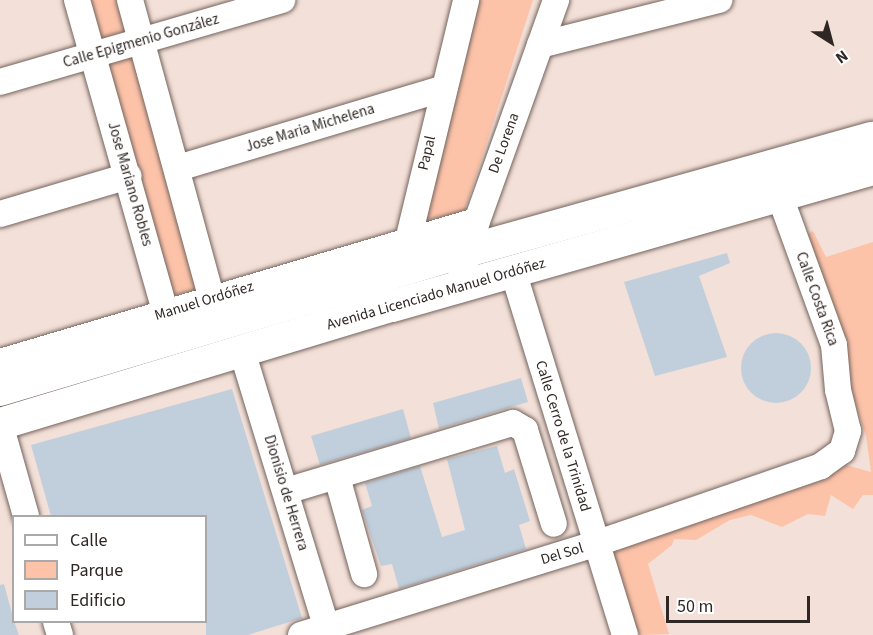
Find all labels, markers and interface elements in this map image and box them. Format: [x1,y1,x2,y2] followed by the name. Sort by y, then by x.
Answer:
[61,10,221,72] street label: Calle Epigmenio González
[801,12,861,72] north arrow
[831,45,852,69] text: N
[243,100,377,156] street label: Jose Maria Michelena
[485,110,523,176] street label: De Lorena
[104,120,156,248] street label: Jose Mariano Robles
[414,134,440,172] street label: Papal
[792,250,842,348] street label: Calle Costa Rica
[325,254,547,334] street label: Avenida Licenciado Manuel Ordóñez
[152,277,256,325] street label: Manuel Ordóñez
[531,358,595,514] street label: Calle Cerro de la Trinidad
[260,433,312,553] street label: Dionisio de Herrera
[12,515,207,623] legend
[70,528,107,553] text: Calle
[539,539,585,569] street label: Del Sol
[70,558,123,583] text: Parque
[669,584,813,622] scale bar
[70,588,126,613] text: Edificio
[677,594,713,619] text: 50 m

